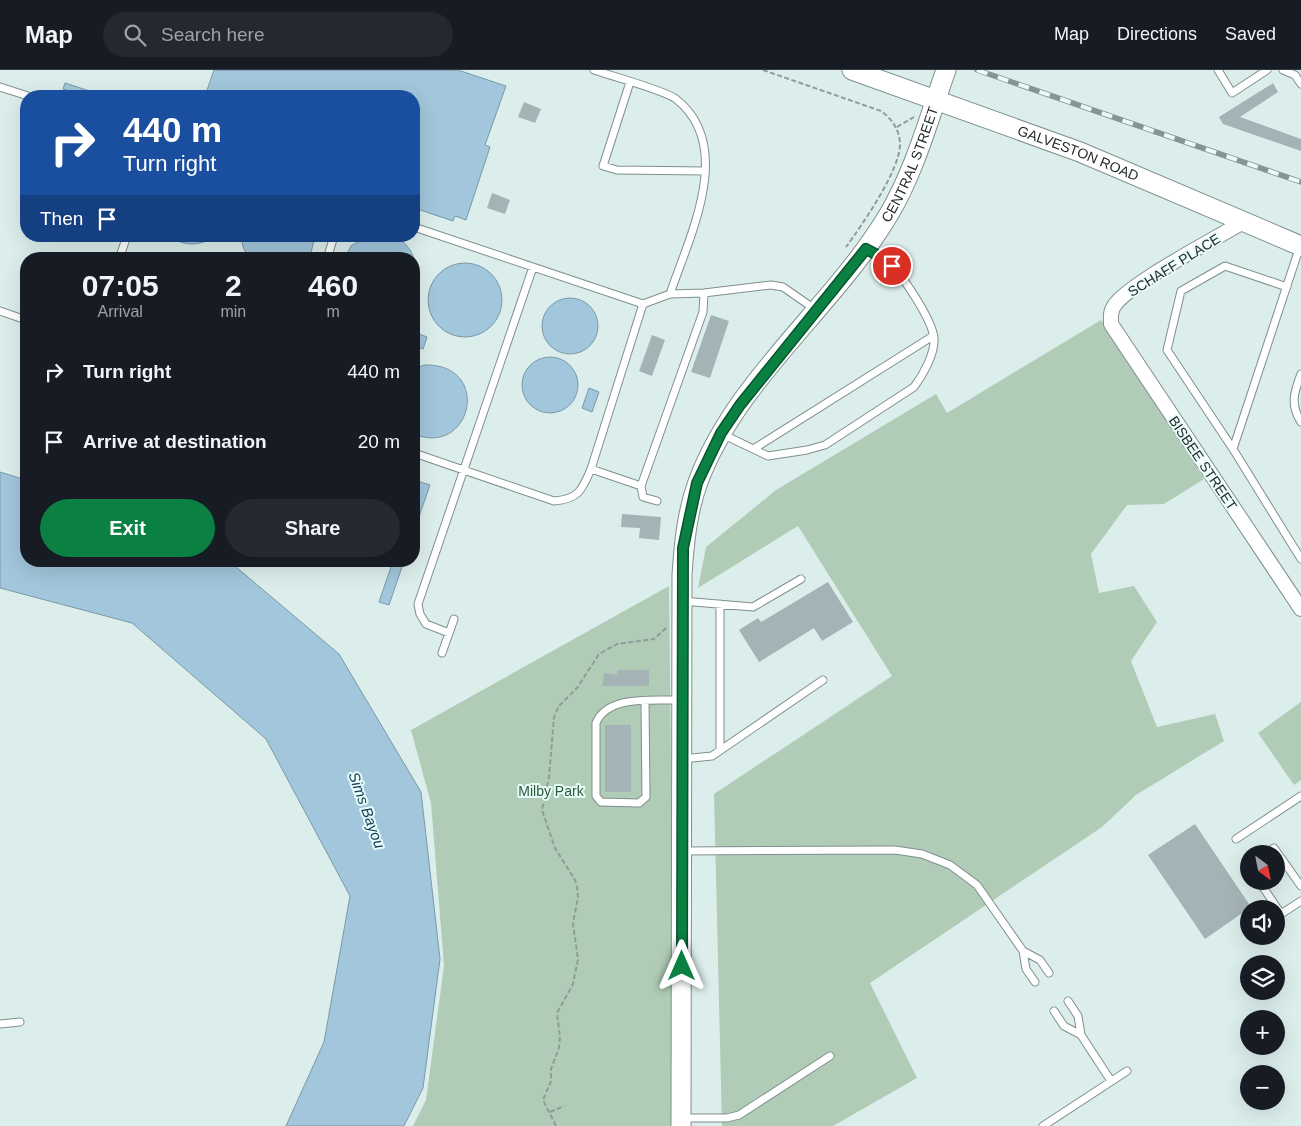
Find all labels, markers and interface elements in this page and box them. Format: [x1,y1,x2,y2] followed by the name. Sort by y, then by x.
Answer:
[103,12,453,57] search box
[25,21,73,48] text: Map
[121,21,149,49] icon: search
[161,24,265,45] text: Search here
[1054,24,1089,44] text: Map
[1117,24,1197,44] text: Directions
[1225,24,1276,44] text: Saved
[878,104,941,225] street label: CENTRAL STREET
[40,110,105,175] icon: right
[123,110,222,149] text: 440 m
[1016,122,1141,184] street label: GALVESTON ROAD
[123,151,216,176] text: Turn right
[93,205,121,233] icon: arrive
[40,208,83,229] text: Then
[1125,230,1223,300] street label: SCHAFF PLACE
[871,245,913,287] pin
[878,252,906,280] icon: arrive
[82,269,159,302] text: 07:05
[225,269,242,302] text: 2
[308,269,358,302] text: 460
[98,303,143,320] text: Arrival
[220,303,246,320] text: min
[326,303,340,320] text: m
[40,358,68,386] icon: right
[83,361,171,382] text: Turn right
[347,361,400,382] text: 440 m
[1166,413,1241,513] street label: BISBEE STREET
[40,428,68,456] icon: arrive
[83,431,267,452] text: Arrive at destination
[358,431,400,452] text: 20 m
[40,499,215,557] button: Exit
[225,499,400,557] button: Share
[345,769,389,851] water label: Sims Bayou
[518,783,585,799] park label: Milby Park
[1240,845,1285,890] north arrow
[1240,845,1285,1110] map controls
[1240,900,1285,945] button: sound
[655,939,707,991] position arrow
[1240,955,1285,1000] button: layers
[1240,1010,1285,1055] button: +
[1240,1065,1285,1110] button: −

